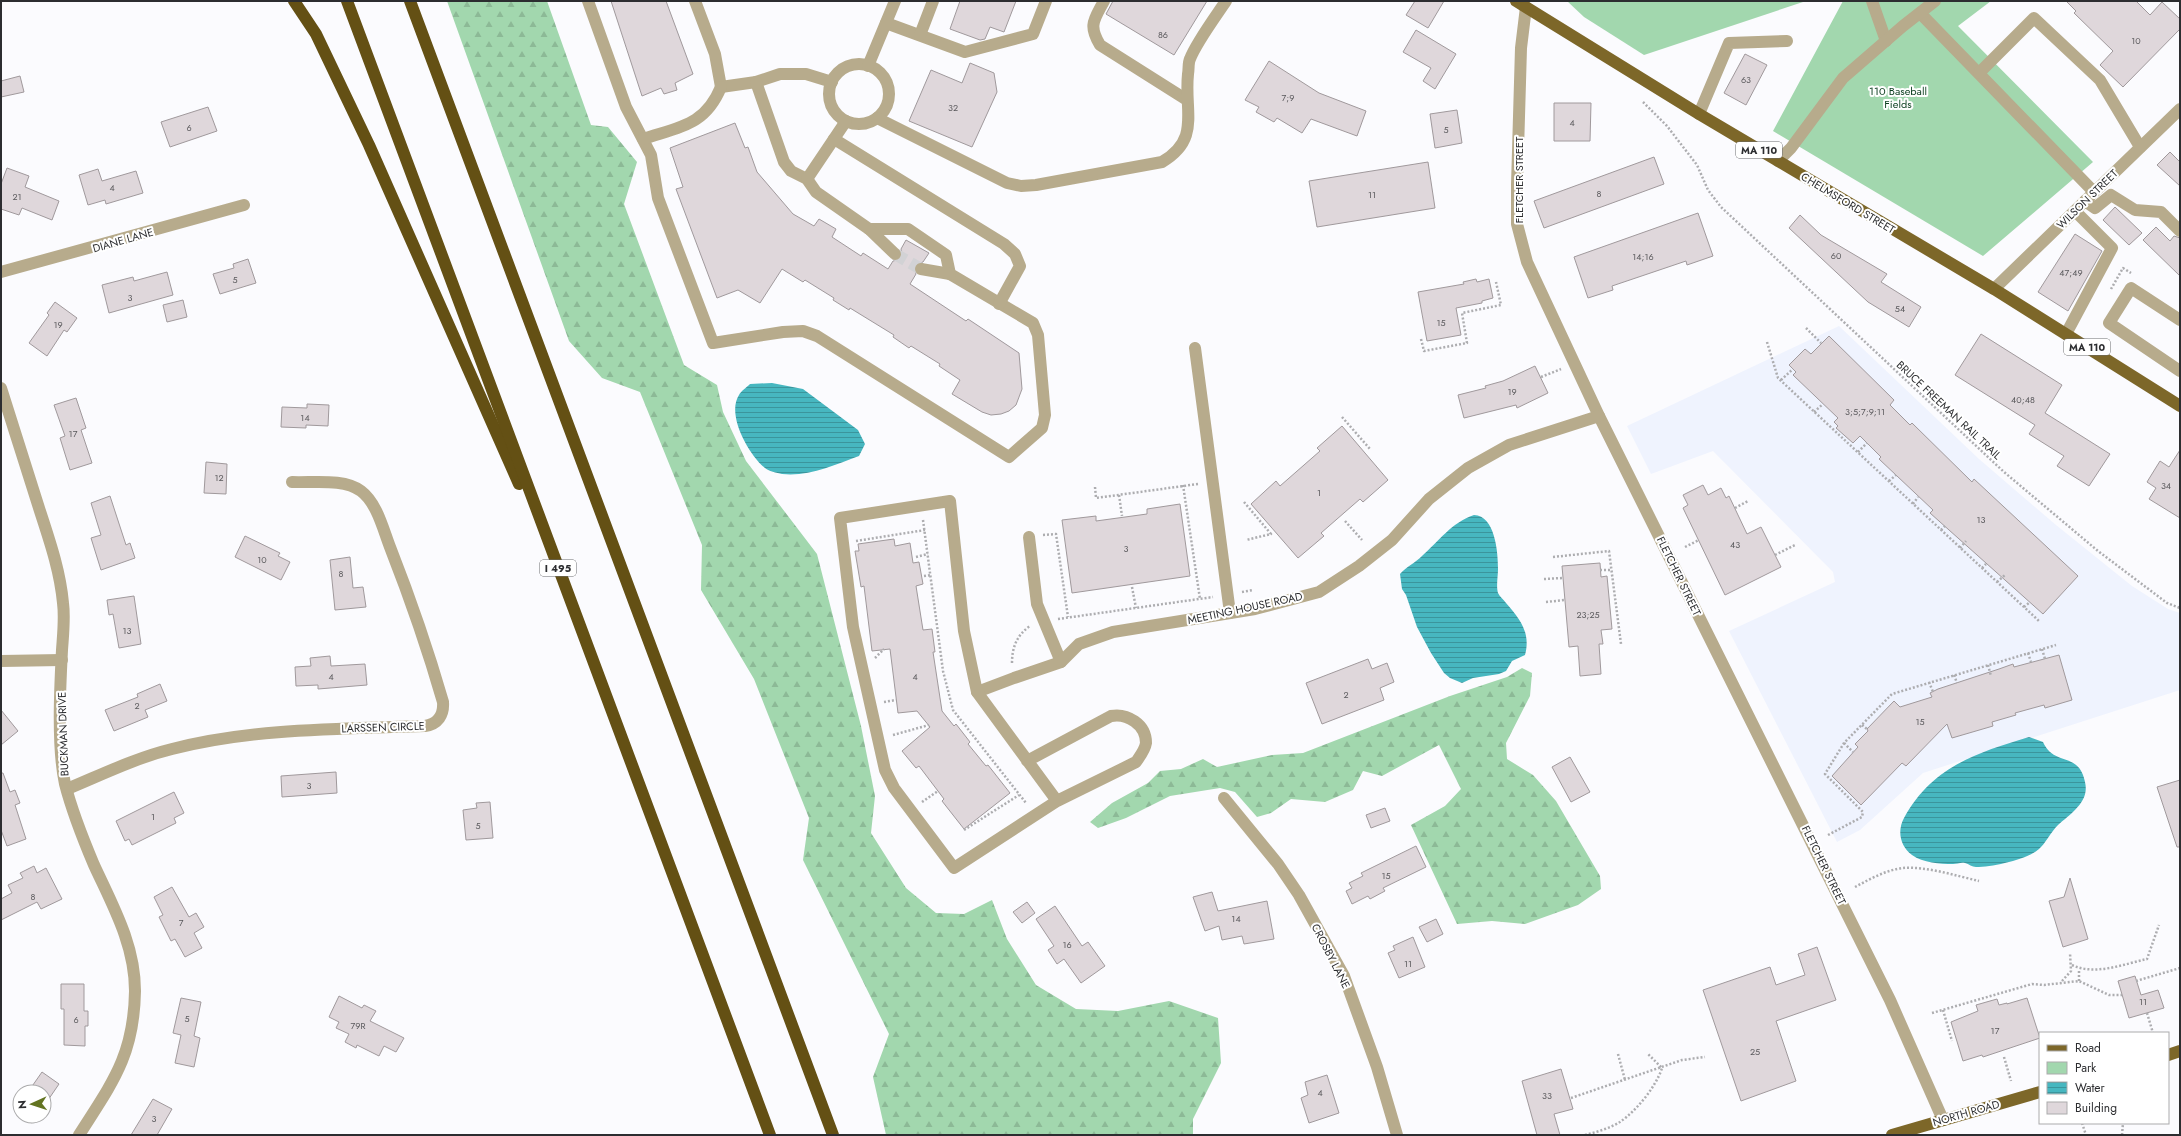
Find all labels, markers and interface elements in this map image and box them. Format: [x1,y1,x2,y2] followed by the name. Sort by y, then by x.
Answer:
[1158,28,1168,41] house number: 86
[2131,34,2141,47] house number: 10
[1741,73,1751,86] house number: 63
[1869,83,1927,112] park label: 110 Baseball Fields
[1282,91,1294,104] house number: 7;9
[948,101,958,114] house number: 32
[1569,116,1575,129] house number: 4
[186,121,192,134] house number: 6
[1443,123,1449,136] house number: 5
[1511,137,1527,223] street label: FLETCHER STREET
[1736,142,1782,158] road number: MA 110
[2053,166,2121,232] street label: WILSON STREET
[1798,169,1898,237] street label: CHELMSFORD STREET
[109,181,115,194] house number: 4
[1597,187,1602,200] house number: 8
[1368,188,1376,201] house number: 11
[12,190,22,203] house number: 21
[91,224,155,256] street label: DIANE LANE
[1831,249,1842,262] house number: 60
[1632,250,1654,263] house number: 14;16
[2059,266,2083,279] house number: 47;49
[232,273,238,286] house number: 5
[128,291,133,304] house number: 3
[1895,302,1905,315] house number: 54
[1436,316,1446,329] house number: 15
[53,318,63,331] house number: 19
[2064,339,2110,355] road number: MA 110
[1893,357,2005,463] street label: BRUCE FREEMAN RAIL TRAIL
[1507,385,1517,398] house number: 19
[2011,393,2035,406] house number: 40;48
[1845,405,1885,418] house number: 3;5;7;9;11
[300,411,310,424] house number: 14
[69,427,78,440] house number: 17
[214,471,224,484] house number: 12
[2161,479,2171,492] house number: 34
[1317,486,1321,499] house number: 1
[1977,513,1986,526] house number: 13
[1653,534,1705,618] street label: FLETCHER STREET
[1730,538,1740,551] house number: 43
[1124,542,1129,555] house number: 3
[257,553,267,566] house number: 10
[540,560,576,576] road number: I 495
[339,567,344,580] house number: 8
[1186,588,1305,628] street label: MEETING HOUSE ROAD
[1576,608,1600,621] house number: 23;25
[123,624,132,637] house number: 13
[328,670,334,683] house number: 4
[912,670,918,683] house number: 4
[1343,688,1349,701] house number: 2
[54,692,72,776] street label: BUCKMAN DRIVE
[134,699,140,712] house number: 2
[1915,715,1925,728] house number: 15
[341,718,425,736] street label: LARSSEN CIRCLE
[307,779,312,792] house number: 3
[151,810,155,823] house number: 1
[475,819,481,832] house number: 5
[1798,823,1850,907] street label: FLETCHER STREET
[1381,869,1391,882] house number: 15
[31,890,36,903] house number: 8
[1231,912,1241,925] house number: 14
[179,916,184,929] house number: 7
[1308,921,1354,991] street label: CROSBY LANE
[1062,938,1072,951] house number: 16
[1404,957,1412,970] house number: 11
[2139,995,2147,1008] house number: 11
[184,1012,190,1025] house number: 5
[73,1013,79,1026] house number: 6
[351,1019,365,1032] house number: 79R
[1991,1024,2000,1037] house number: 17
[2039,1032,2169,1124] legend
[2075,1039,2101,1057] text: Road
[1750,1045,1760,1058] house number: 25
[2075,1059,2097,1077] text: Park
[2075,1079,2106,1097] text: Water
[12,1084,52,1124] north arrow
[1317,1086,1323,1099] house number: 4
[1542,1089,1552,1102] house number: 33
[1931,1096,2002,1130] street label: NORTH ROAD
[2075,1099,2117,1117] text: Building
[14,1100,30,1109] text: N
[152,1112,157,1125] house number: 3

